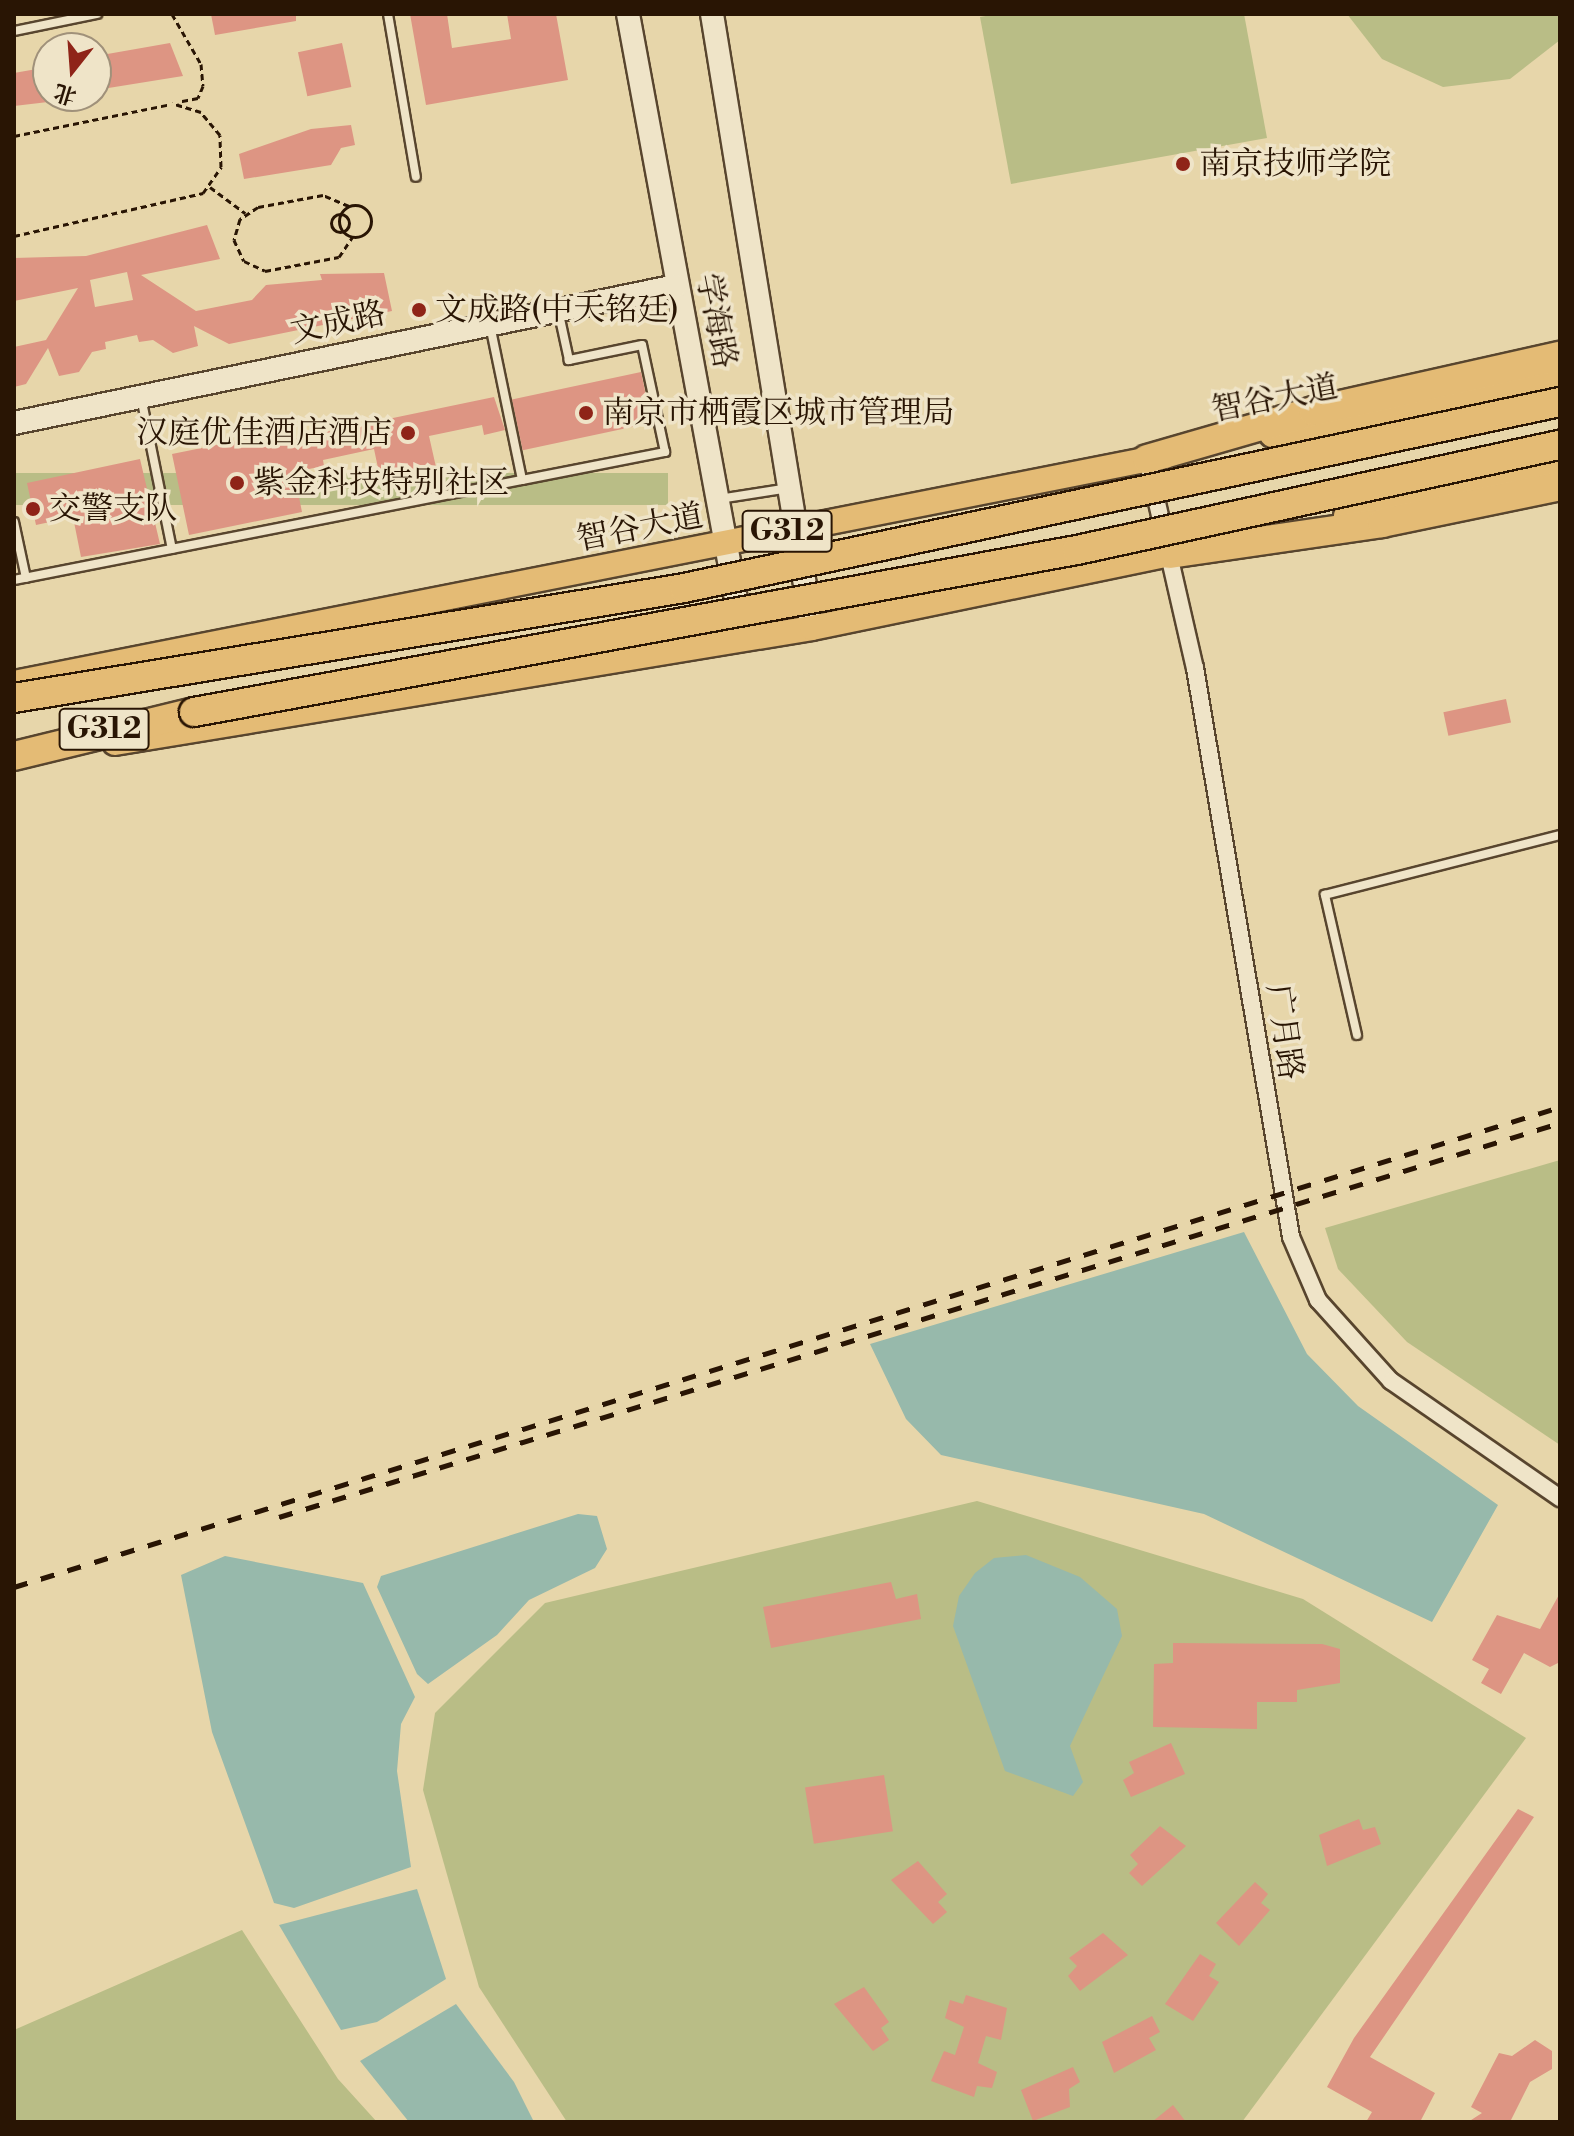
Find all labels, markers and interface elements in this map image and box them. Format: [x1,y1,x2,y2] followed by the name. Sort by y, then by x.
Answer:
[32,32,112,112] north arrow
[51,77,80,110] text: 北
[1199,145,1391,183] place label: 南京技师学院
[1174,155,1192,173] marker: 南京技师学院
[688,270,744,372] street label: 学海路
[435,291,679,329] place label: 文成路(中天铭廷)
[287,294,389,352] street label: 文成路
[410,301,428,319] marker: 文成路(中天铭廷)
[1209,368,1341,430] street label: 智谷大道
[602,394,954,432] place label: 南京市栖霞区城市管理局
[577,404,595,422] marker: 南京市栖霞区城市管理局
[136,414,392,452] place label: 汉庭优佳酒店酒店
[399,424,417,442] marker: 汉庭优佳酒店酒店
[253,464,509,502] place label: 紫金科技特别社区
[228,474,246,492] marker: 紫金科技特别社区
[49,490,177,528] place label: 交警支队
[574,497,706,559] street label: 智谷大道
[24,500,42,518] marker: 交警支队
[741,505,833,557] road number: G312
[58,703,150,755] road number: G312
[1258,982,1310,1082] street label: 广月路

